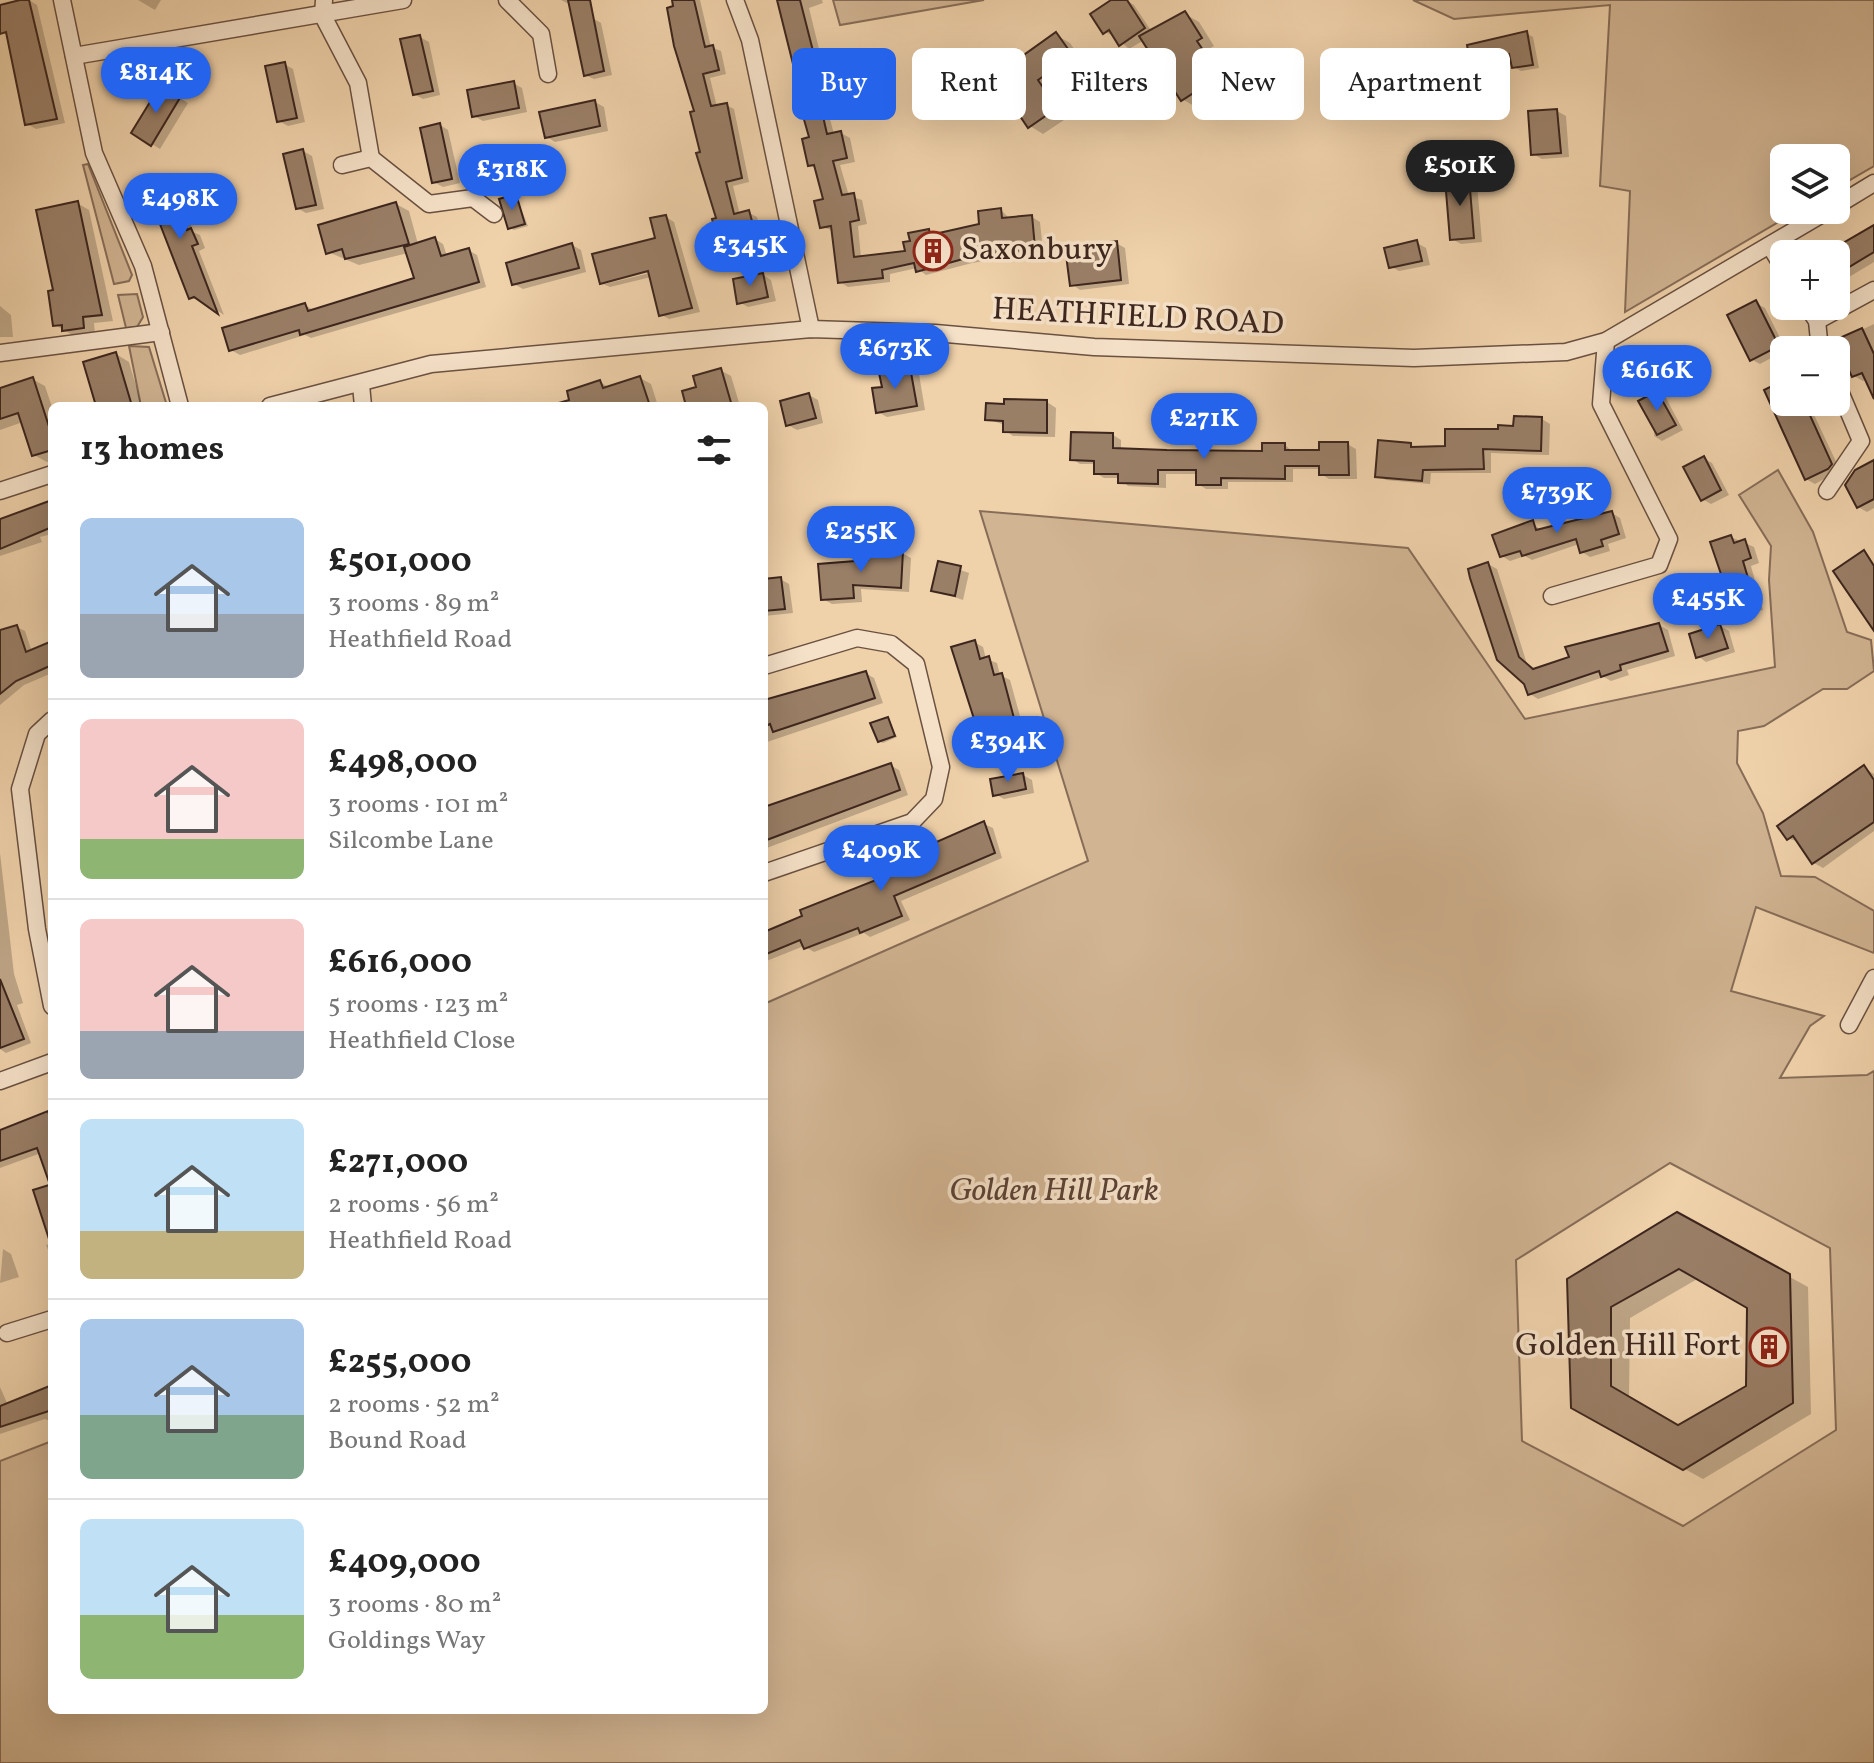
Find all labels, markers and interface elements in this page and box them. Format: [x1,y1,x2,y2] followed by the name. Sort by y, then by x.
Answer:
[100,47,212,115] pin: £814K
[792,48,896,120] chip: Buy
[912,48,1026,120] chip: Rent
[1042,48,1176,120] chip: Filters
[1192,48,1304,120] chip: New
[1320,48,1510,120] chip: Apartment
[119,55,193,91] text: £814K
[1404,140,1516,208] pin: £501K
[456,144,568,212] pin: £318K
[1770,144,1850,416] map controls
[1770,144,1850,224] button: layers
[1424,148,1496,184] text: £501K
[476,152,548,188] text: £318K
[124,173,236,241] pin: £498K
[141,181,219,217] text: £498K
[694,220,806,288] pin: £345K
[712,228,788,264] text: £345K
[961,229,1113,273] place label: Saxonbury
[912,230,954,272] building icon: Saxonbury
[1770,240,1850,320] button: +
[991,288,1285,348] street label: HEATHFIELD ROAD
[839,323,951,391] pin: £673K
[858,331,932,367] text: £673K
[1770,336,1850,416] button: −
[1601,345,1713,413] pin: £616K
[1621,353,1693,389] text: £616K
[1148,393,1260,461] pin: £271K
[1169,401,1239,437] text: £271K
[80,427,224,474] text: 13 homes
[692,428,736,472] icon: filters
[1501,467,1613,535] pin: £739K
[1520,475,1594,511] text: £739K
[805,506,917,574] pin: £255K
[825,514,897,550] text: £255K
[328,539,472,586] text: £501,000
[144,550,240,646] icon: home
[1652,573,1764,641] pin: £455K
[1671,581,1745,617] text: £455K
[328,586,499,622] text: 3 rooms · 89 m²
[328,622,512,658] text: Heathfield Road
[952,716,1064,784] pin: £394K
[970,724,1046,760] text: £394K
[328,740,478,787] text: £498,000
[144,751,240,847] icon: home
[328,787,508,823] text: 3 rooms · 101 m²
[328,823,494,859] text: Silcombe Lane
[825,825,937,893] pin: £409K
[841,833,921,869] text: £409K
[328,940,472,987] text: £616,000
[144,951,240,1047] icon: home
[328,987,508,1023] text: 5 rooms · 123 m²
[328,1023,515,1059] text: Heathfield Close
[328,1140,468,1187] text: £271,000
[144,1151,240,1247] icon: home
[949,1170,1159,1214] park label: Golden Hill Park
[328,1187,499,1223] text: 2 rooms · 56 m²
[328,1223,512,1259] text: Heathfield Road
[1515,1325,1741,1369] place label: Golden Hill Fort
[1748,1326,1790,1368] building icon: Golden Hill Fort
[328,1340,471,1387] text: £255,000
[144,1351,240,1447] icon: home
[328,1387,500,1423] text: 2 rooms · 52 m²
[328,1423,467,1459] text: Bound Road
[328,1540,481,1587] text: £409,000
[144,1551,240,1647] icon: home
[328,1587,501,1623] text: 3 rooms · 80 m²
[328,1623,486,1659] text: Goldings Way

